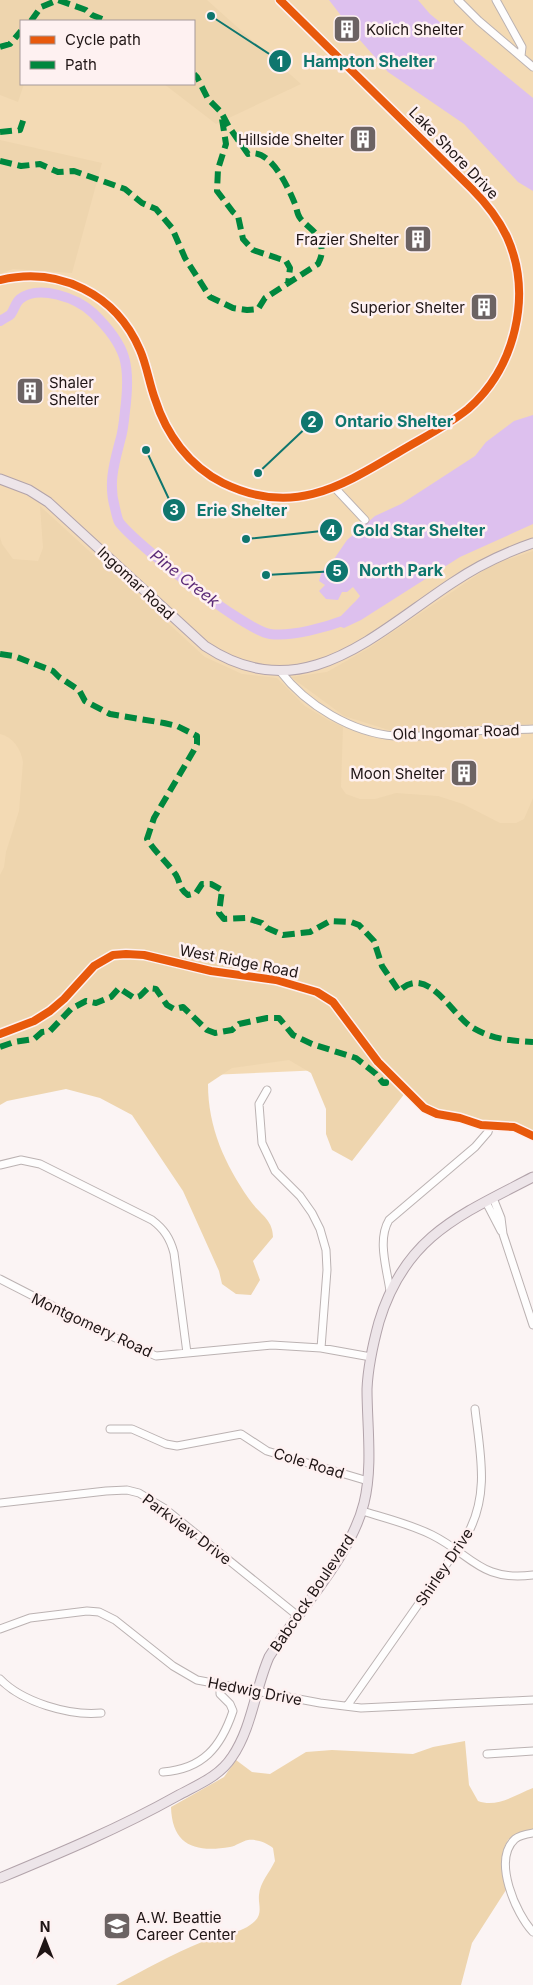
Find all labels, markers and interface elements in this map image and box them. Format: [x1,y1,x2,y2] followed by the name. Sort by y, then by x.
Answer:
[332,14,362,44] building icon: Kolich Shelter
[20,20,195,85] legend
[366,20,464,39] place label: Kolich Shelter
[65,30,141,49] text: Cycle path
[268,46,444,77] callout: Hampton Shelter
[303,51,435,71] text: Hampton Shelter
[277,52,283,71] text: 1
[65,55,97,74] text: Path
[405,103,503,203] street label: Lake Shore Drive
[348,124,378,154] building icon: Hillside Shelter
[238,130,344,149] place label: Hillside Shelter
[403,224,433,254] building icon: Frazier Shelter
[296,230,399,249] place label: Frazier Shelter
[469,292,499,322] building icon: Superior Shelter
[350,298,465,317] place label: Superior Shelter
[49,373,100,409] place label: Shaler Shelter
[15,376,45,406] building icon: Shaler Shelter
[300,406,463,437] callout: Ontario Shelter
[335,411,454,431] text: Ontario Shelter
[307,412,317,431] text: 2
[162,495,297,526] callout: Erie Shelter
[169,500,179,519] text: 3
[197,500,288,520] text: Erie Shelter
[318,515,496,546] callout: Gold Star Shelter
[353,520,486,540] text: Gold Star Shelter
[326,521,336,540] text: 4
[93,542,179,624] street label: Ingomar Road
[147,545,224,611] water label: Pine Creek
[324,555,453,586] callout: North Park
[359,560,444,580] text: North Park
[332,561,342,580] text: 5
[392,720,520,744] street label: Old Ingomar Road
[449,758,479,788] building icon: Moon Shelter
[350,764,445,783] place label: Moon Shelter
[178,940,300,982] street label: West Ridge Road
[29,1289,155,1361] street label: Montgomery Road
[271,1443,347,1483] street label: Cole Road
[139,1489,235,1569] street label: Parkview Drive
[411,1524,477,1610] street label: Shirley Drive
[266,1531,358,1655] street label: Babcock Boulevard
[206,1673,304,1709] street label: Hedwig Drive
[136,1908,236,1944] place label: A.W. Beattie Career Center
[102,1911,132,1941] school or university icon: A.W. Beattie Career Center
[20,1915,70,1965] north arrow
[40,1918,50,1935] text: N

